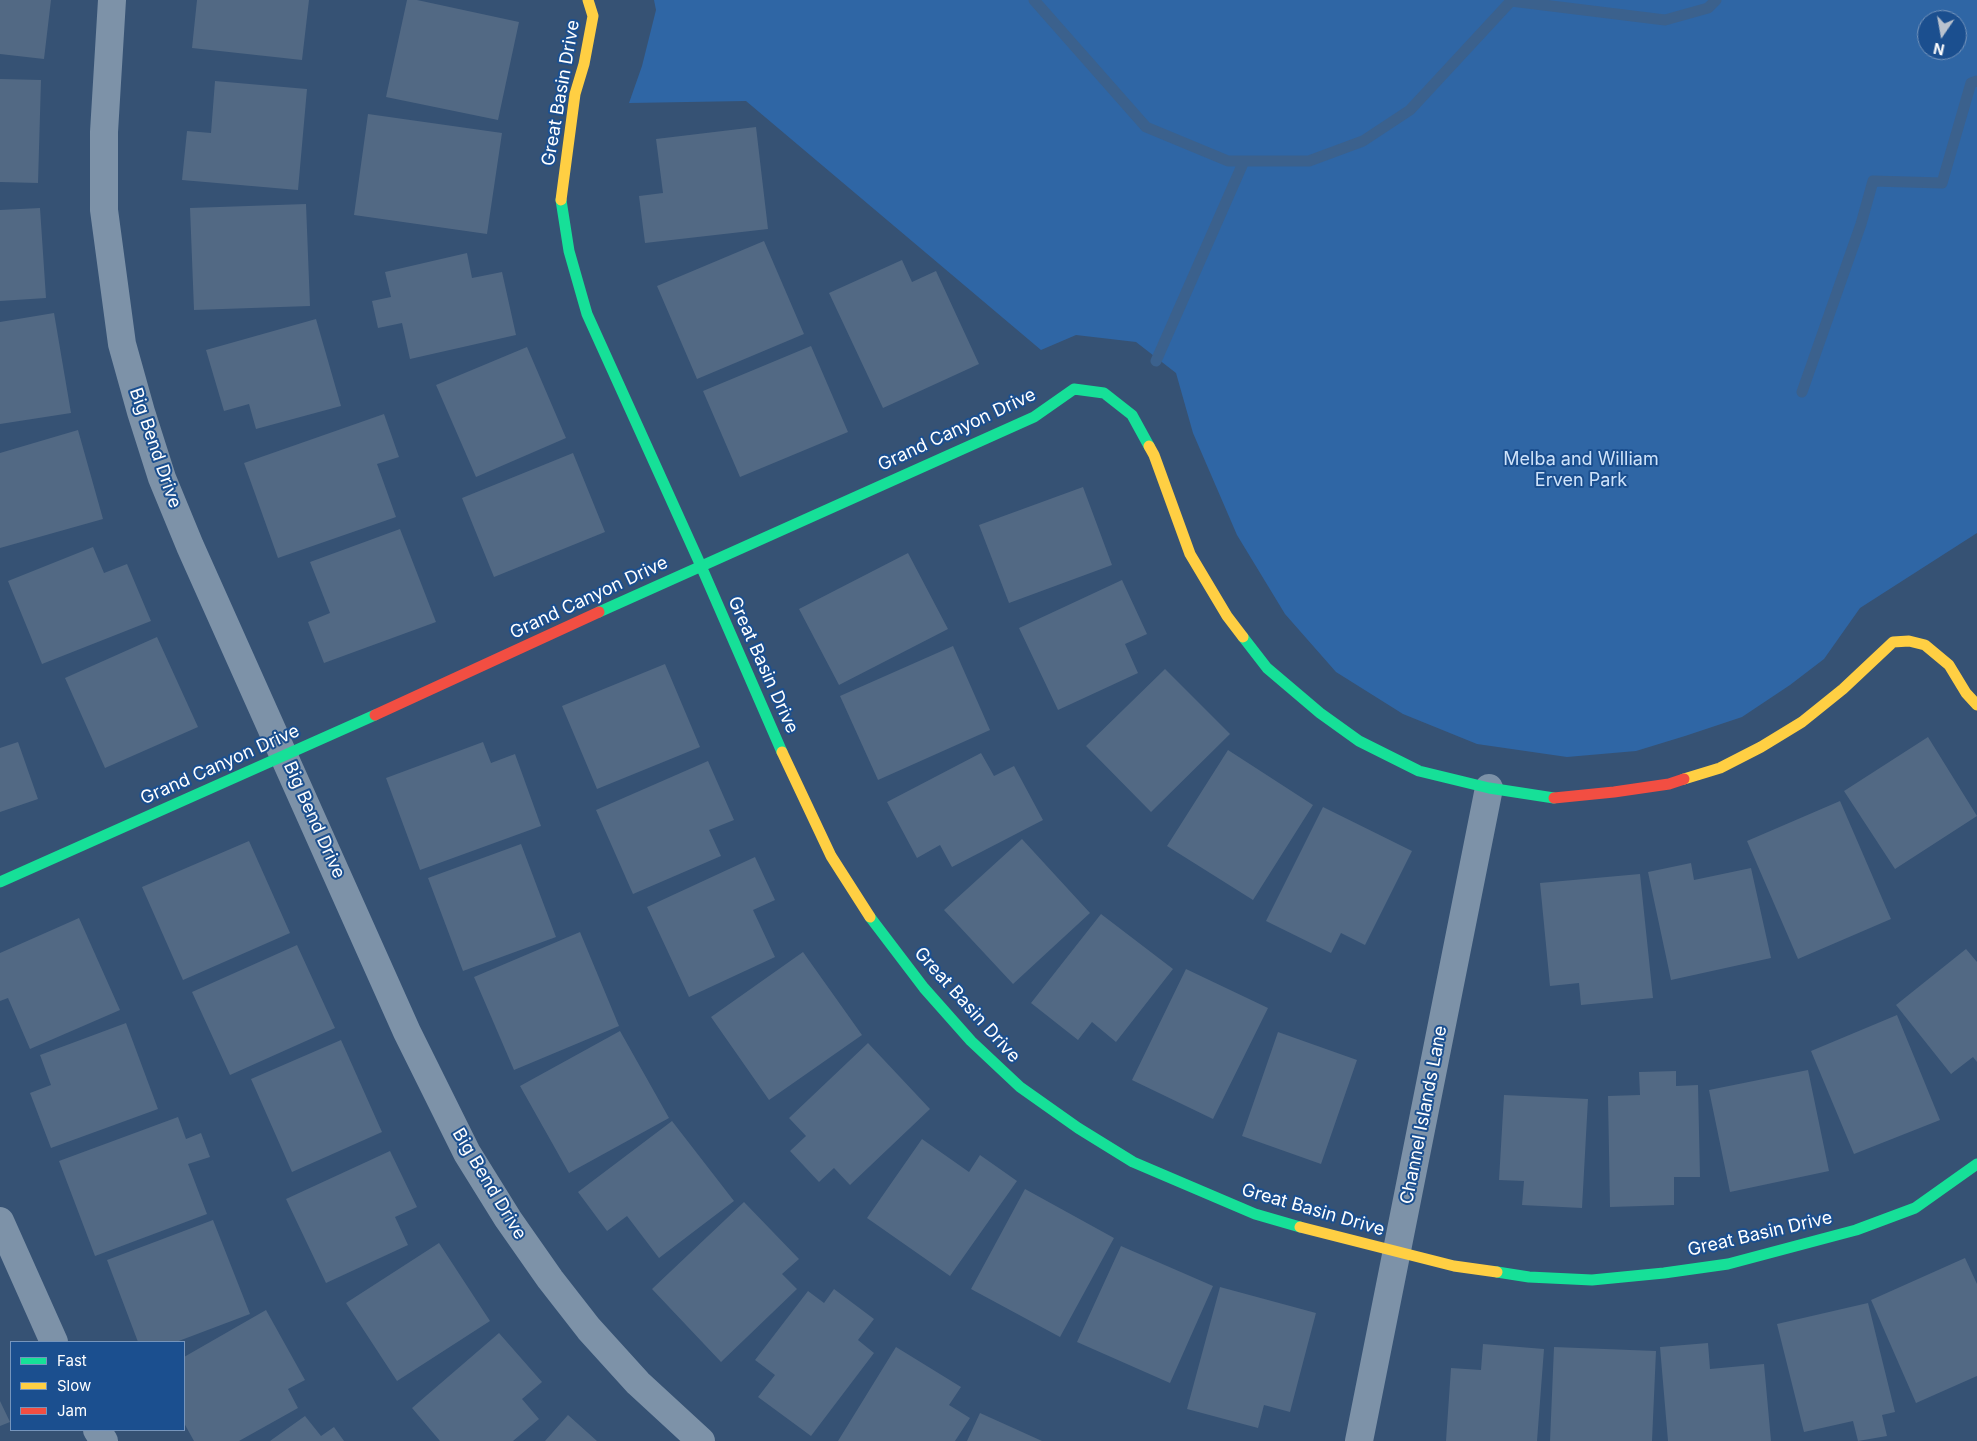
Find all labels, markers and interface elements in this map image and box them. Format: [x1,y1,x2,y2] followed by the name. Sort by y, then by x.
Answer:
[1917,10,1967,60] north arrow
[538,18,584,168] street label: Great Basin Drive
[1932,40,1946,59] text: N
[875,384,1039,476] street label: Grand Canyon Drive
[124,385,186,511] street label: Big Bend Drive
[1503,449,1659,492] park label: Melba and William Erven Park
[507,552,671,644] street label: Grand Canyon Drive
[723,593,803,737] street label: Great Basin Drive
[137,720,303,810] street label: Grand Canyon Drive
[279,758,349,882] street label: Big Bend Drive
[910,943,1024,1067] street label: Great Basin Drive
[1396,1024,1452,1206] street label: Channel Islands Lane
[447,1124,531,1244] street label: Big Bend Drive
[1239,1179,1387,1241] street label: Great Basin Drive
[1686,1207,1834,1261] street label: Great Basin Drive
[10,1341,185,1431] legend
[57,1351,87,1370] text: Fast
[57,1376,91,1395] text: Slow
[57,1401,87,1420] text: Jam

